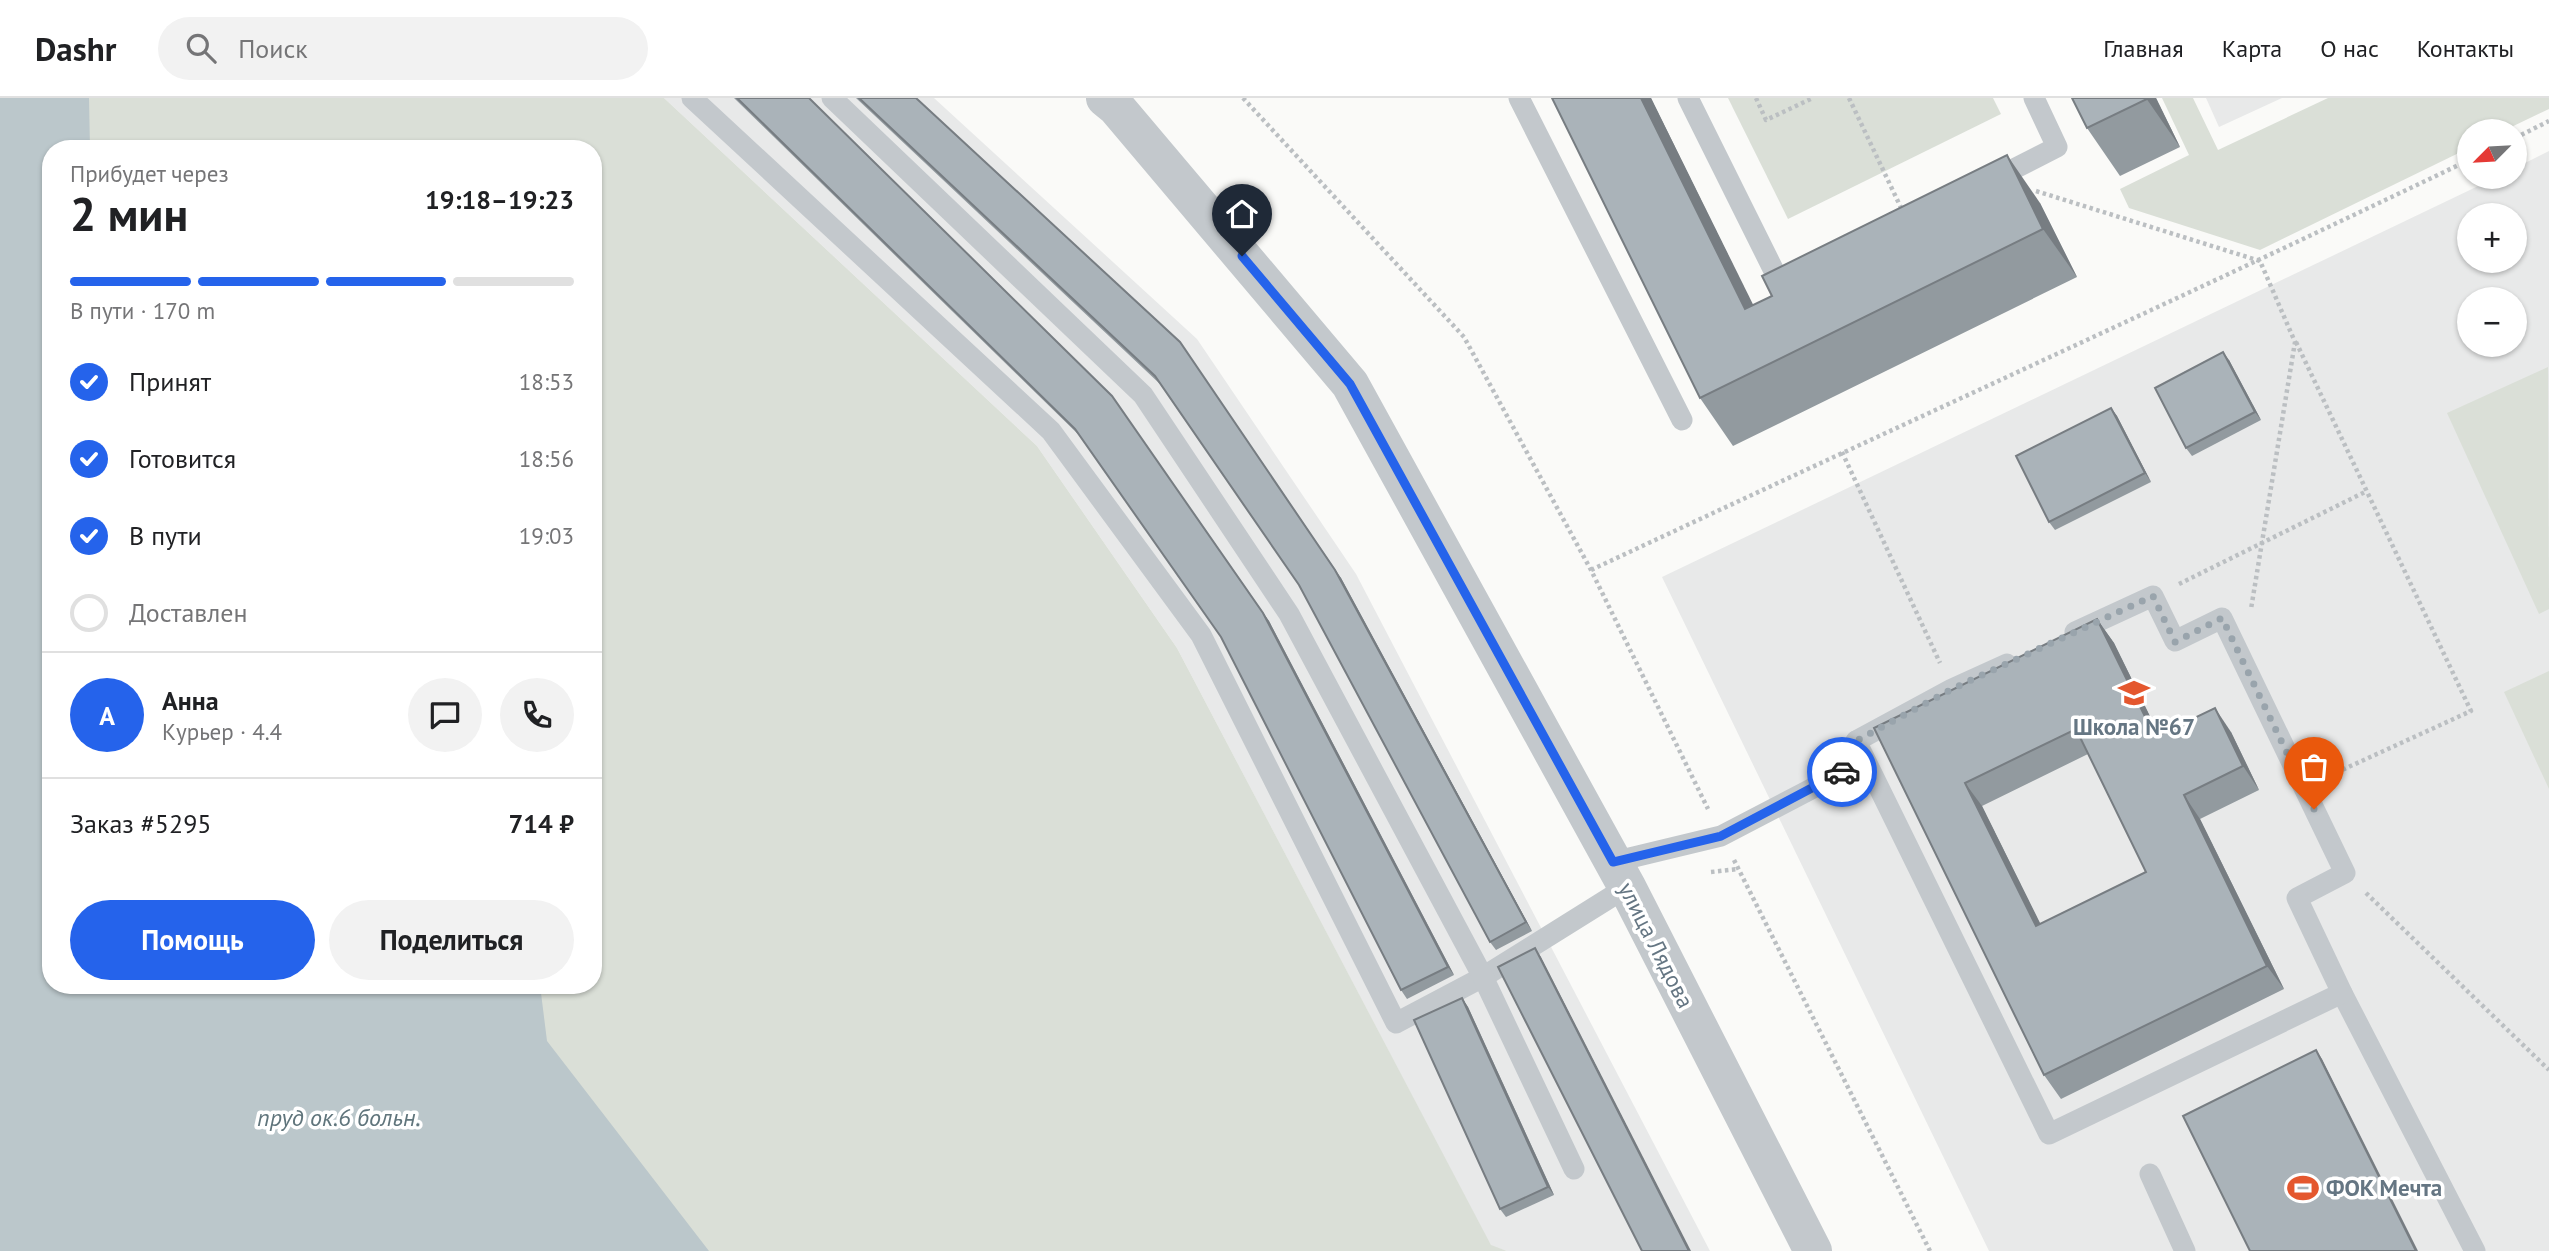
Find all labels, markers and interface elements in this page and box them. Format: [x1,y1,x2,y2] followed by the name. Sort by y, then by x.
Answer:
[158,17,648,80] search box
[35,27,116,70] text: Dashr
[182,29,220,67] icon: search
[238,32,308,65] text: Поиск
[2103,33,2184,64] text: Главная
[2222,33,2282,64] text: Карта
[2320,33,2379,64] text: О нас
[2417,33,2514,64] text: Контакты
[2457,119,2527,189] north arrow
[2457,119,2527,357] map controls
[70,159,229,188] text: Прибудет через
[425,183,574,216] text: 19:18–19:23
[70,184,188,244] text: 2 мин
[1212,184,1272,256] pin
[1223,195,1261,233] icon: home
[2457,203,2527,273] button: +
[2457,287,2527,357] button: −
[70,296,215,325] text: В пути · 170 m
[70,363,108,401] icon: check
[129,365,211,398] text: Принят
[519,367,574,396] text: 18:53
[70,440,108,478] icon: check
[129,442,236,475] text: Готовится
[519,444,574,473] text: 18:56
[70,517,108,555] icon: check
[129,519,202,552] text: В пути
[519,521,574,550] text: 19:03
[129,596,248,629] text: Доставлен
[2117,676,2151,710] school or university icon: Школа №67
[408,678,482,752] button: chat
[500,678,574,752] button: phone
[162,684,219,717] text: Анна
[99,699,115,732] text: А
[2073,712,2195,741] place label: Школа №67
[162,717,282,746] text: Курьер · 4.4
[1807,737,1877,807] courier
[2284,737,2344,809] pin
[2295,748,2333,786] icon: bag
[1823,753,1861,791] icon: car
[70,807,212,840] text: Заказ #5295
[508,807,574,840] text: 714 ₽
[1612,877,1701,1013] street label: улица Лядова
[70,900,315,980] button: Помощь
[329,900,574,980] button: Поделиться
[257,1102,421,1133] water label: пруд ок.6 больн.
[2286,1171,2320,1205] sports icon: ФОК Мечта
[2326,1173,2442,1202] place label: ФОК Мечта

